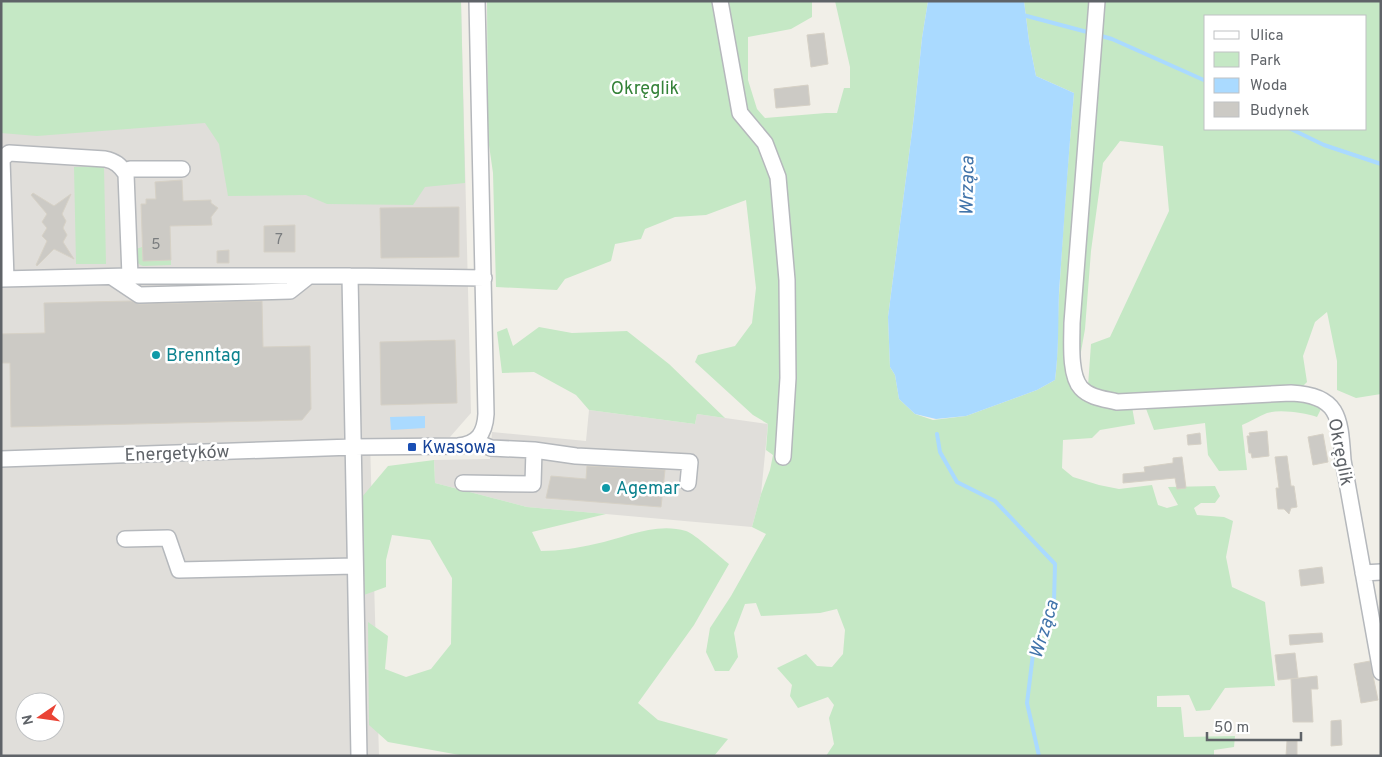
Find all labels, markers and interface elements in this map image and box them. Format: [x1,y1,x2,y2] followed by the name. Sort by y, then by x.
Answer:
[1204,15,1367,130] legend
[1250,27,1283,46] text: Ulica
[1250,52,1281,71] text: Park
[1250,77,1287,96] text: Woda
[611,78,679,101] park label: Okręglik
[1250,102,1309,121] text: Budynek
[955,156,981,216] water label: Wrząca
[275,231,283,250] house number: 7
[151,236,161,255] house number: 5
[166,345,241,368] place label: Brenntag
[150,349,162,361] marker: Brenntag
[1322,417,1357,488] street label: Okręglik
[422,437,496,460] place label: Kwasowa
[124,441,230,468] street label: Energetyków
[406,441,418,453] marker: Kwasowa
[616,478,680,501] place label: Agemar
[600,482,612,494] marker: Agemar
[1025,597,1065,662] water label: Wrząca
[15,692,65,742] north arrow
[1207,710,1301,742] scale bar
[19,713,38,726] text: N
[1214,719,1249,738] text: 50 m

